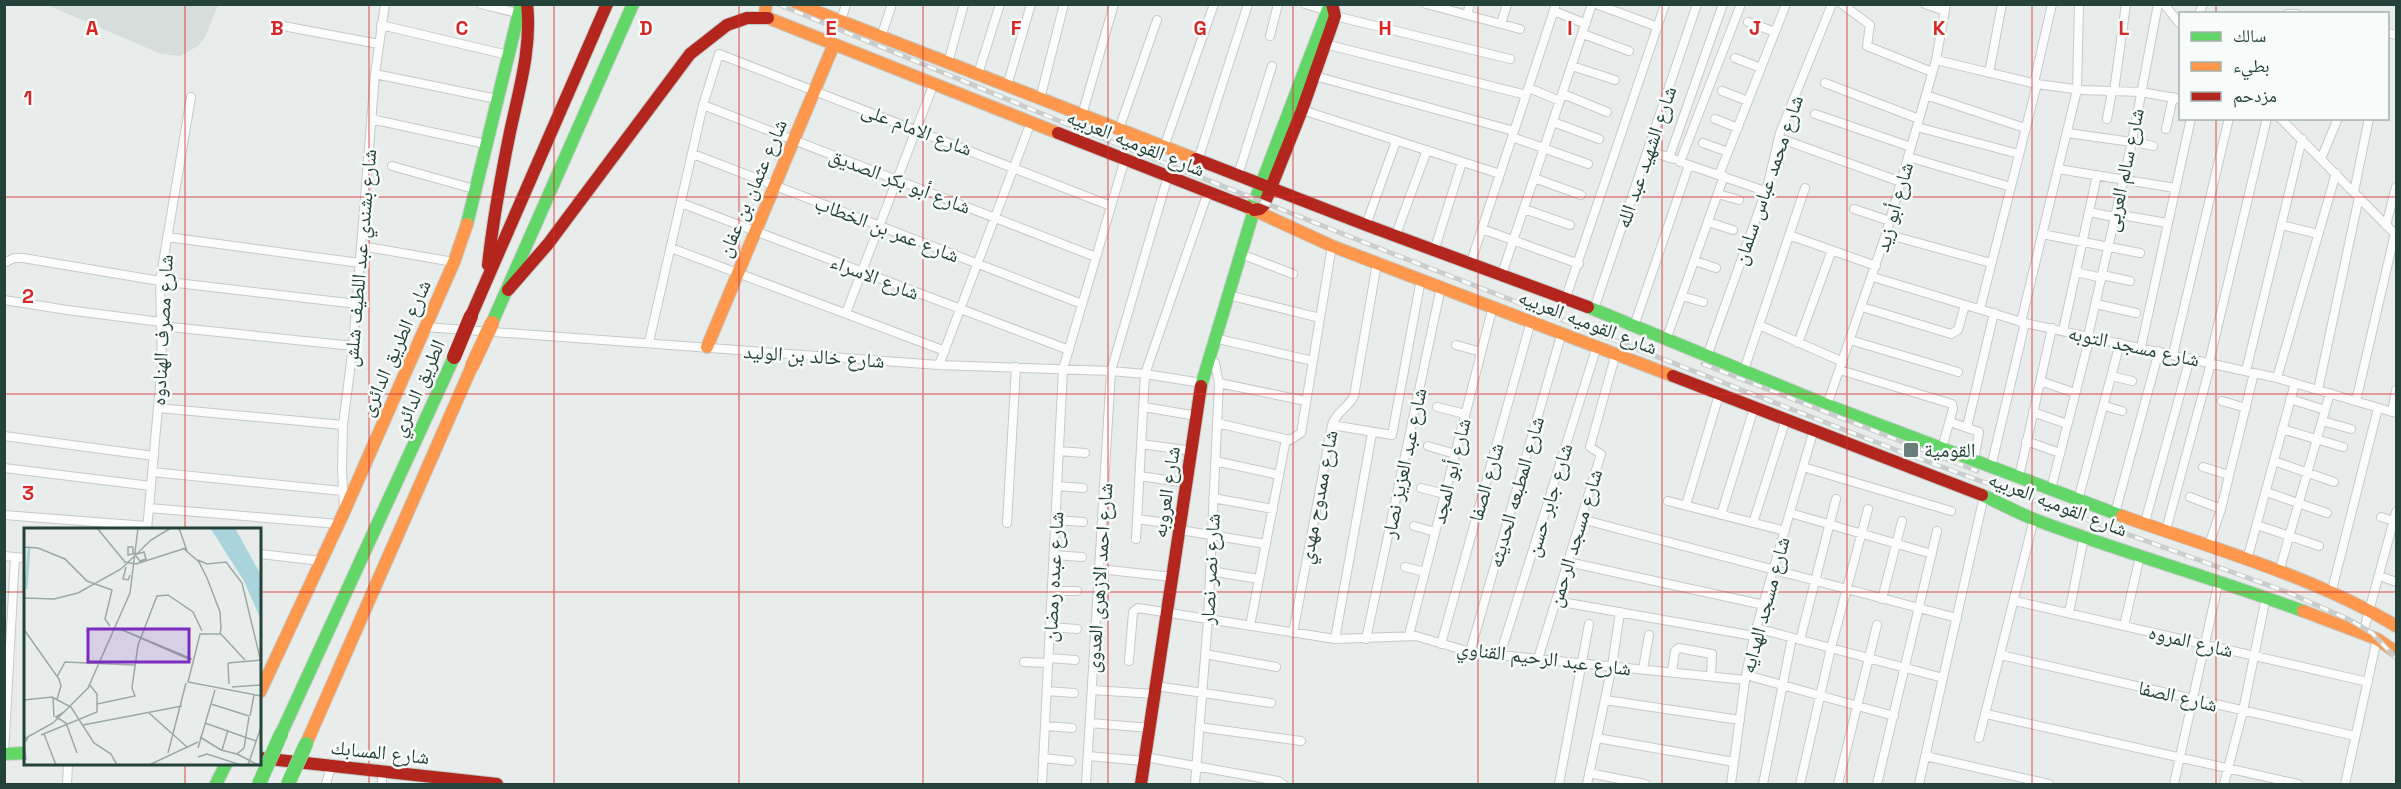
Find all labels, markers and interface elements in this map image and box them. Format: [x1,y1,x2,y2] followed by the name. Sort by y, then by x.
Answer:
[2179,12,2389,120] legend
[86,15,99,41] text: A
[270,15,284,41] text: B
[456,15,469,41] text: C
[639,15,653,41] text: D
[825,15,837,41] text: E
[1011,15,1022,41] text: F
[1193,15,1207,41] text: G
[1378,15,1392,41] text: H
[1567,15,1573,41] text: I
[1749,15,1761,41] text: J
[1933,15,1946,41] text: K
[2119,15,2130,41] text: L
[2233,24,2266,47] text: سالك
[2233,54,2270,81] text: بطيء
[1610,83,1682,231] street label: شارع الشهيد عبد الله
[2233,84,2277,108] text: مزدحم
[23,85,33,111] text: 1
[1727,92,1809,268] street label: شارع محمد عباس سلمان
[858,96,976,163] street label: شارع الامام على
[1063,103,1209,183] street label: شارع القوميه العربيه
[2098,106,2151,234] street label: شارع سالم العربى
[711,115,793,261] street label: شارع عثمان بن عفان
[826,142,974,220] street label: شارع أبو بكر الصديق
[338,148,386,368] street label: شارع بشندي عبد اللطيف شلش
[1869,159,1919,255] street label: شارع أبو زيد
[811,190,963,268] street label: شارع عمر بن الخطاب
[827,248,923,306] street label: شارع الاسراء
[145,254,179,406] street label: شارع مصرف الهنادوه
[353,276,437,420] street label: شارع الطريق الدائرى
[22,283,34,309] text: 2
[1515,284,1661,360] street label: شارع القوميه العربيه
[2066,319,2202,373] street label: شارع مسجد التوبه
[385,335,454,442] street label: الطريق الدائري
[743,338,885,374] street label: شارع خالد بن الوليد
[1375,385,1433,542] street label: شارع عبد العزيز نصار
[1482,413,1550,571] street label: شارع المطبعه الحديثه
[1425,415,1477,527] street label: شارع أبو المجد
[1292,428,1347,567] street label: شارع ممدوح مهدي
[1924,437,1975,463] place label: القومية
[1462,440,1510,524] street label: شارع الصفا
[1519,440,1579,560] street label: شارع جابر حسن
[1902,441,1920,459] marker: القومية
[1146,444,1186,540] street label: شارع العروبه
[1542,466,1608,610] street label: شارع مسجد الرحمن
[1985,466,2131,542] street label: شارع القوميه العربيه
[22,480,34,506] text: 3
[1079,482,1119,674] street label: شارع احمد الازهرى العدوى
[1037,511,1069,643] street label: شارع عبده رمضان
[1194,513,1226,626] street label: شارع نصر نصار
[24,528,261,765] inset map
[1734,534,1796,676] street label: شارع مسجد الهدايه
[2146,619,2236,663] street label: شارع المروه
[1455,634,1633,685] street label: شارع عبد الرحيم القناوي
[2136,674,2220,718] street label: شارع الصفا
[329,734,431,770] street label: شارع المسابك

